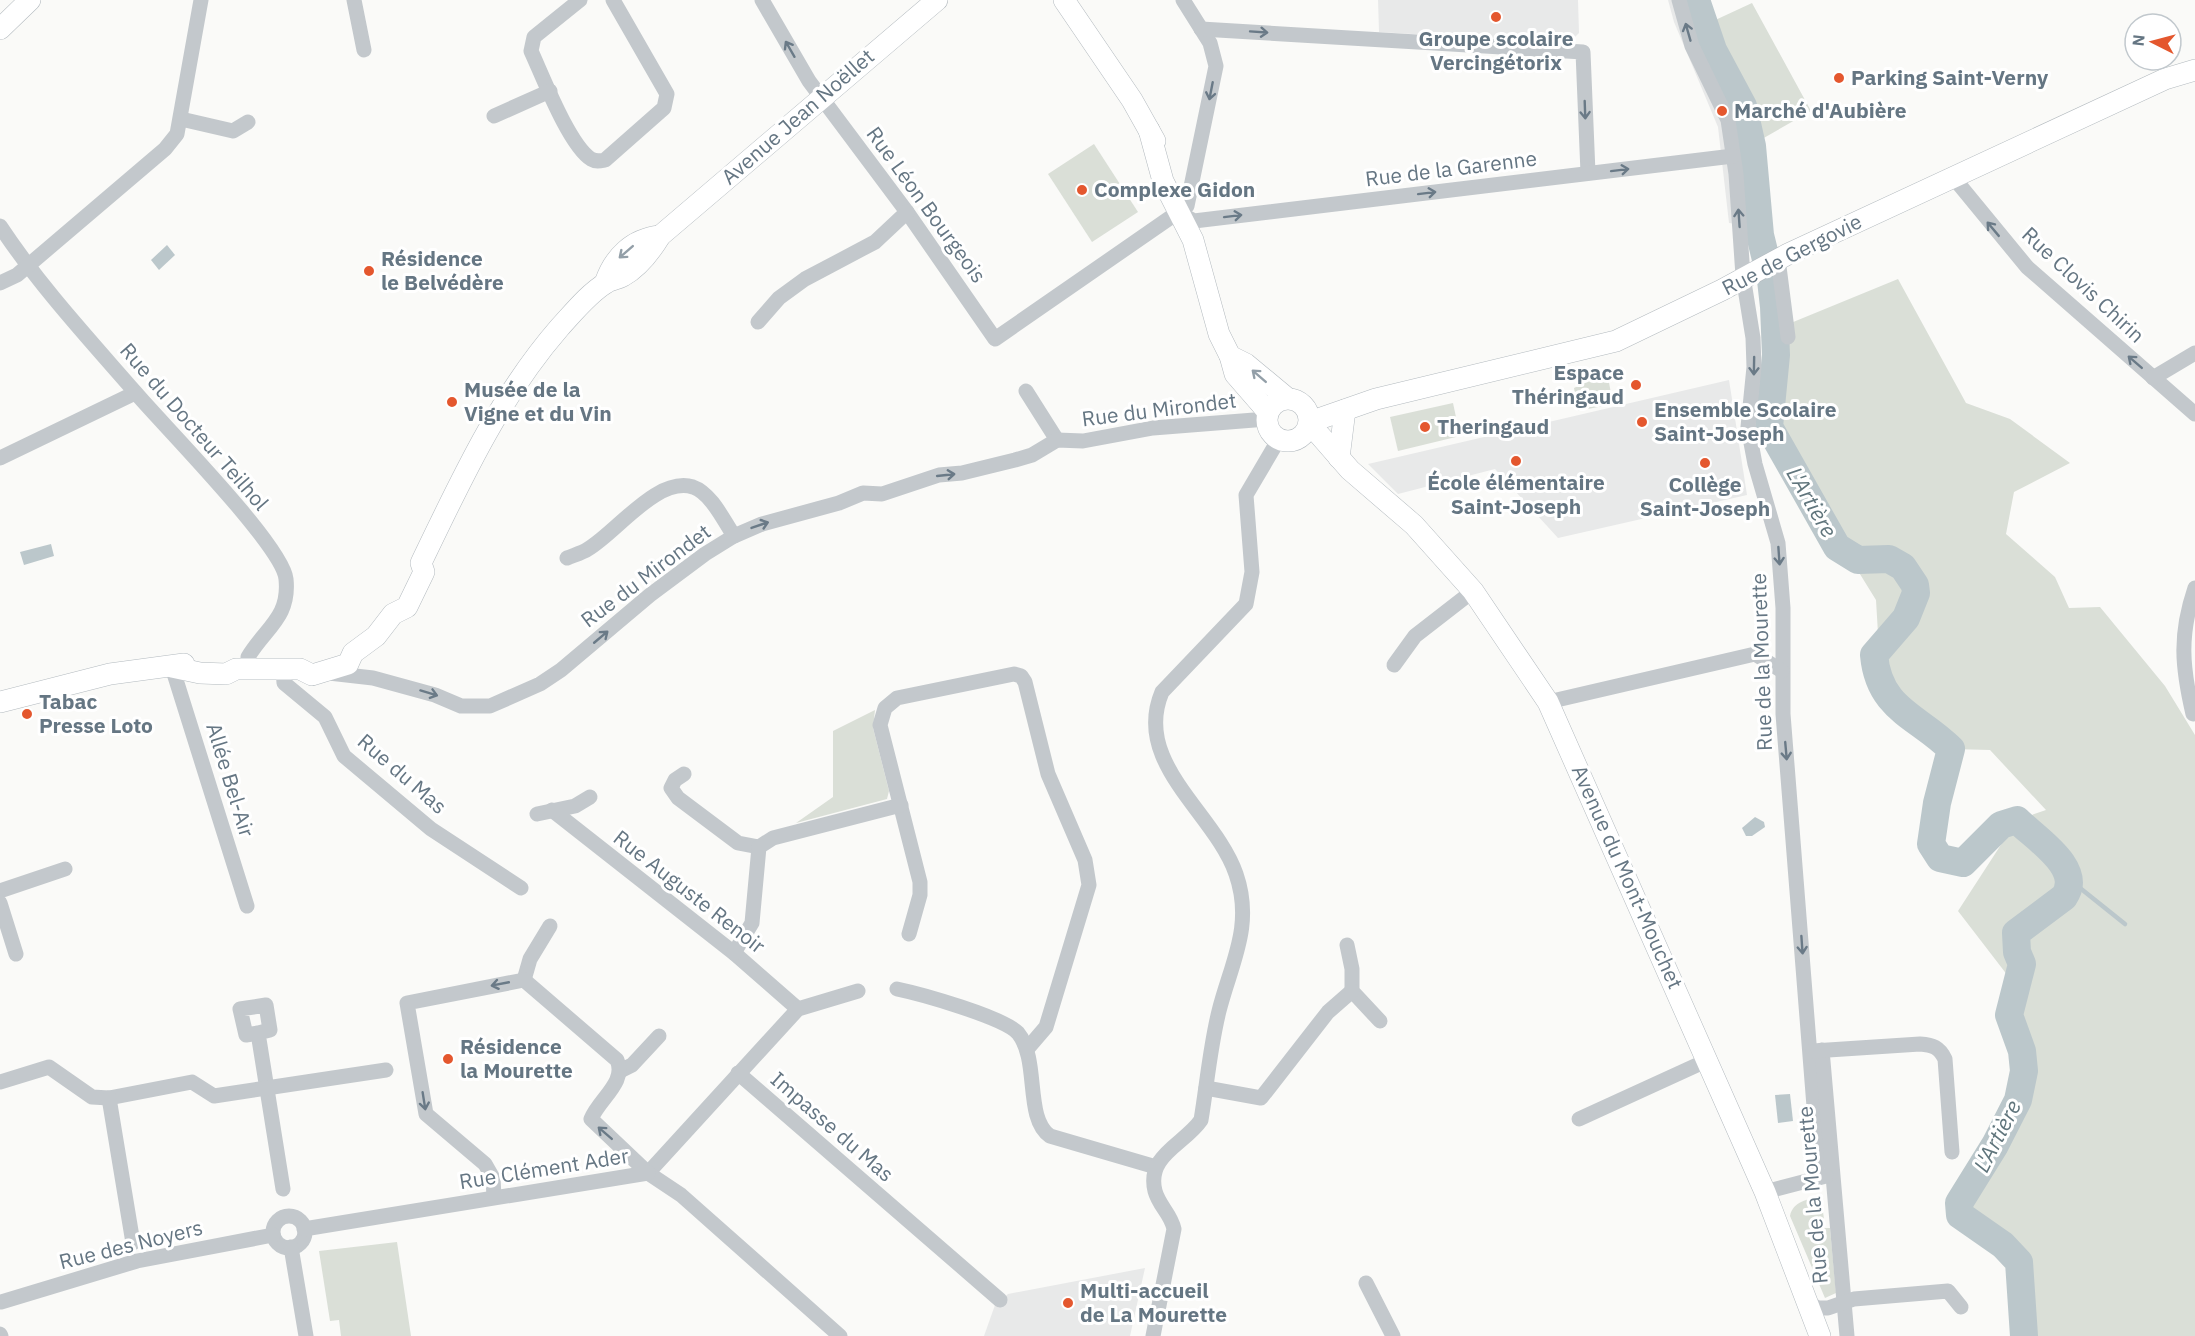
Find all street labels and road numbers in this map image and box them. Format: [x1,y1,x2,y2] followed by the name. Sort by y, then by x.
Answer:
[715,42,880,190] street label: Avenue Jean Noëllet
[861,121,993,288] street label: Rue Léon Bourgeois
[1363,144,1538,192] street label: Rue de la Garenne
[1717,207,1866,301] street label: Rue de Gergovie
[2016,220,2151,348] street label: Rue Clovis Chirin
[114,337,275,516] street label: Rue du Docteur Teilhol
[1080,386,1238,432] street label: Rue du Mirondet
[575,517,716,633] street label: Rue du Mirondet
[1744,572,1778,752] street label: Rue de la Mourette
[200,719,262,840] street label: Allée Bel-Air
[352,727,453,820] street label: Rue du Mas
[1566,760,1690,993] street label: Avenue du Mont-Mouchet
[608,823,771,959] street label: Rue Auguste Renoir
[765,1065,900,1187] street label: Impasse du Mas
[1790,1105,1834,1285] street label: Rue de la Mourette
[457,1141,631,1195] street label: Rue Clément Ader
[56,1213,206,1275] street label: Rue des Noyers

